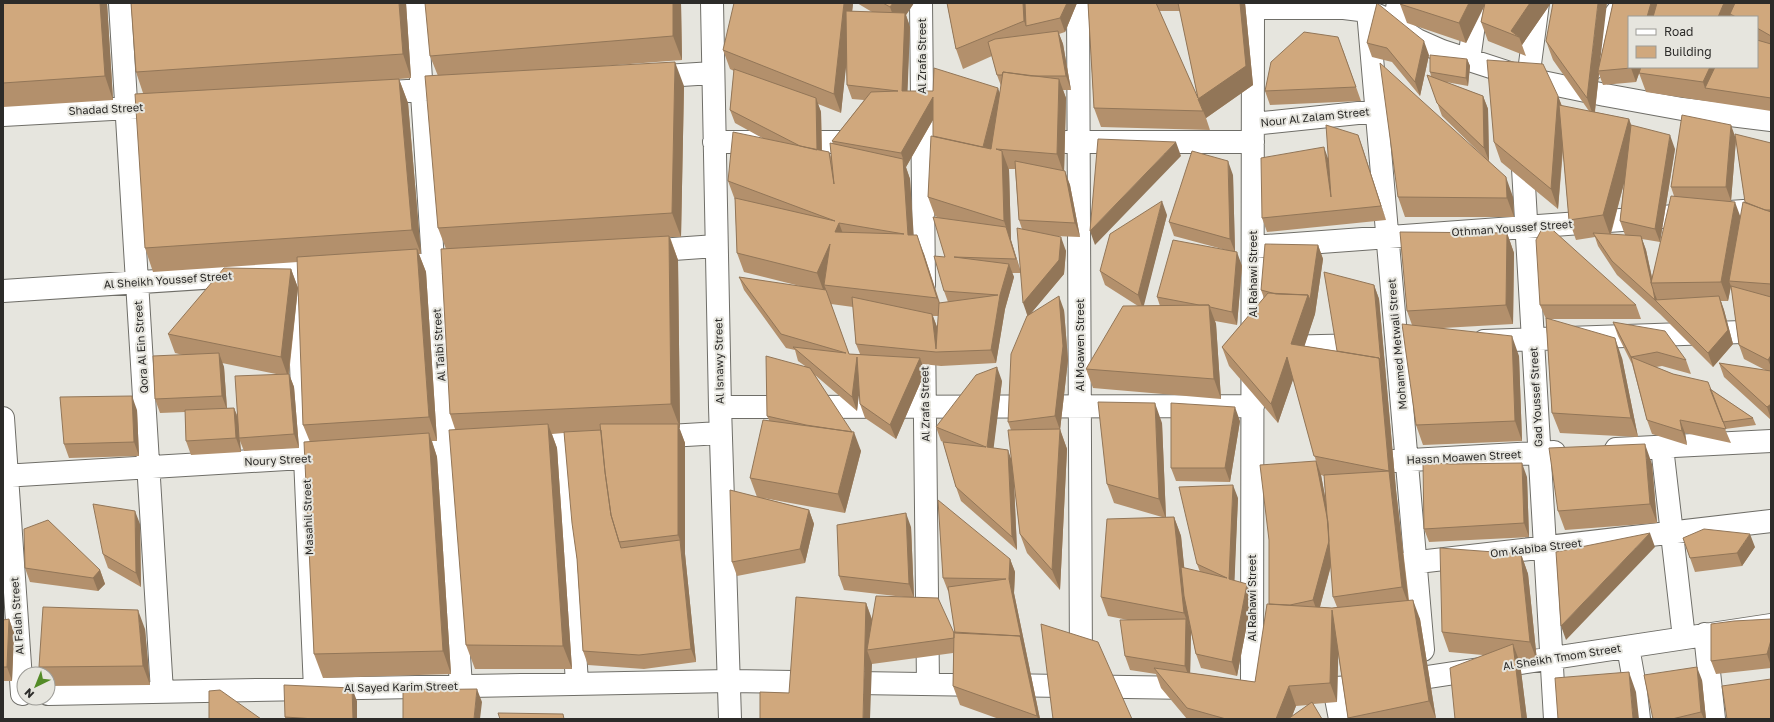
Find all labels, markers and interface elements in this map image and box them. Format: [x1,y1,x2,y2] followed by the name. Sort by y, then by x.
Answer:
[1628,16,1758,68] legend
[915,18,928,94] street label: Al Zrafa Street
[1664,24,1693,39] text: Road
[1664,44,1712,59] text: Building
[68,100,144,117] street label: Shadad Street
[1260,104,1370,129] street label: Nour Al Zalam Street
[1451,217,1573,238] street label: Othman Youssef Street
[1246,230,1259,318] street label: Al Rahawi Street
[103,269,233,290] street label: Al Sheikh Youssef Street
[1384,278,1409,410] street label: Mohamed Metwali Street
[1073,299,1086,391] street label: Al Moawen Street
[131,300,150,394] street label: Qora Al Ein Street
[429,308,448,382] street label: Al Taibi Street
[711,318,726,404] street label: Al Isnawy Street
[1526,347,1545,447] street label: Gad Youssef Street
[917,366,932,442] street label: Al Zrafa Street
[1406,447,1522,466] street label: Hassn Moawen Street
[244,451,312,468] street label: Noury Street
[300,479,315,555] street label: Masahil Street
[1489,535,1583,560] street label: Om Kabiba Street
[1245,554,1258,642] street label: Al Rahawi Street
[7,577,26,655] street label: Al Falah Street
[1502,641,1622,672] street label: Al Sheikh Tmom Street
[16,666,56,706] north arrow
[344,679,458,694] street label: Al Sayed Karim Street
[21,686,36,701] text: N

